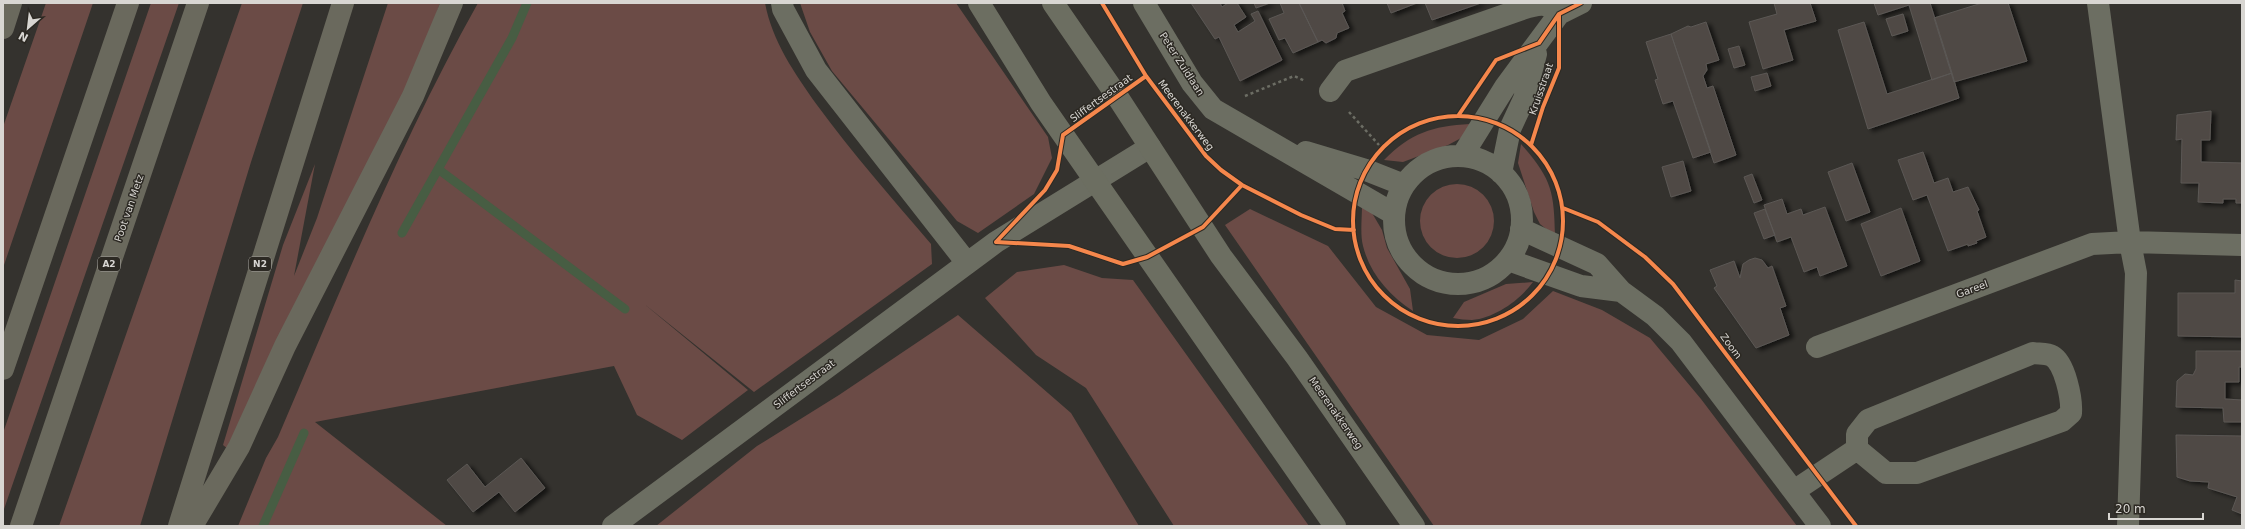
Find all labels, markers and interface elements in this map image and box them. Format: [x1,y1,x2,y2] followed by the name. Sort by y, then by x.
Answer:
[8,8,48,48] north arrow
[16,28,31,44] text: N
[1158,30,1206,98] street label: Peter Zuidlaan
[1527,61,1555,117] street label: Kruisstraat
[1068,72,1134,124] street label: Sliffertsestraat
[1156,77,1216,153] street label: Meerenakkerweg
[112,173,146,243] street label: Poot van Metz
[98,257,120,271] road number: A2
[249,257,271,271] road number: N2
[1955,278,1989,300] street label: Gareel
[1718,331,1744,361] street label: Zoom
[771,357,837,411] street label: Sliffertsestraat
[1307,375,1365,451] street label: Meerenakkerweg
[2109,495,2203,521] scale bar
[2115,502,2146,516] text: 20 m

